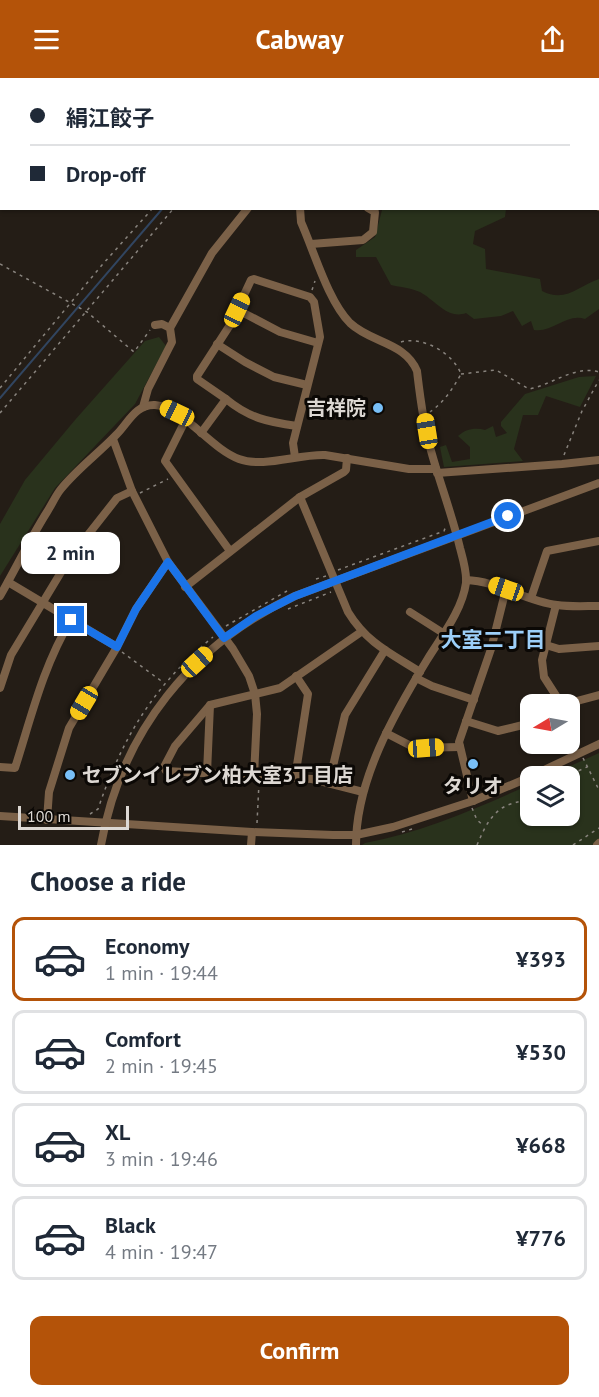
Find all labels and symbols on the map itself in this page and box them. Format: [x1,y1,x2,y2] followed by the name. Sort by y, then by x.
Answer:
[221,290,253,330] car
[306,395,366,421] place label: 吉祥院
[157,397,197,429] car
[371,401,385,415] marker: 吉祥院
[415,412,439,450] car
[494,502,521,529] route start
[22,533,121,575] callout: 2 min
[486,575,526,603] car
[57,606,84,633] route end
[441,626,546,653] district label: 大室二丁目
[178,643,216,681] car
[67,683,101,723] car
[520,694,580,754] north arrow
[407,738,445,758] car
[466,757,480,771] marker: タリオ
[82,762,353,788] place label: セブンイレブン柏大室3丁目店
[63,768,77,782] marker: セブンイレブン柏大室3丁目店
[443,773,503,799] place label: タリオ
[18,803,129,830] scale bar

